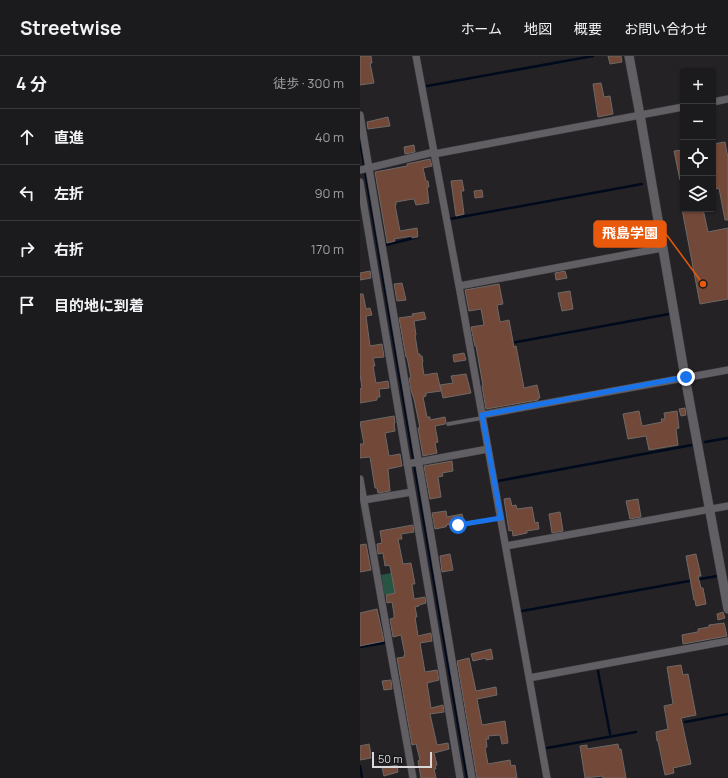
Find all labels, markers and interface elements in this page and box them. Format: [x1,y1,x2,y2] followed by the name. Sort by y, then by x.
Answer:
[20,15,122,41] text: Streetwise
[460,19,502,38] text: ホーム
[524,19,552,38] text: 地図
[574,19,602,38] text: 概要
[624,19,708,38] text: お問い合わせ
[680,68,716,212] map controls
[680,68,716,104] button: +
[16,72,47,95] text: 4 分
[273,74,344,92] text: 徒歩 · 300 m
[680,104,716,140] button: −
[16,126,38,148] icon: ahead
[54,127,84,148] text: 直進
[315,128,344,146] text: 40 m
[680,140,716,176] button: locate
[680,176,716,212] button: layers
[16,182,38,204] icon: left
[54,183,84,204] text: 左折
[314,184,344,202] text: 90 m
[594,221,666,247] callout: 飛島学園
[602,223,658,242] text: 飛島学園
[16,238,38,260] icon: right
[54,239,84,260] text: 右折
[311,240,344,258] text: 170 m
[16,294,38,316] icon: arrive
[54,295,144,316] text: 目的地に到着
[677,368,695,386] route end
[449,516,467,534] route start
[372,750,432,769] scale bar
[378,751,403,766] text: 50 m

